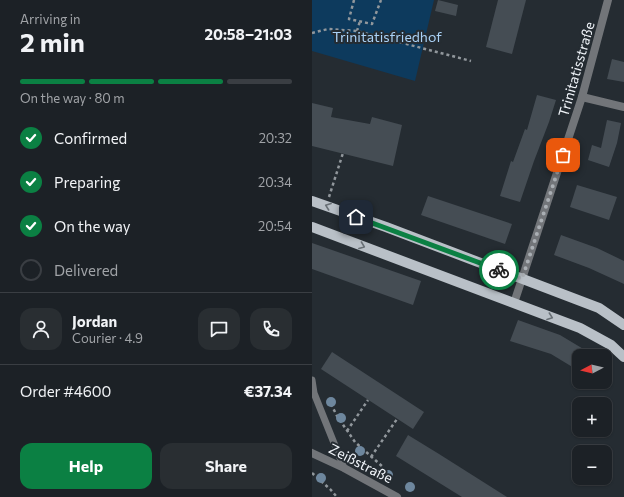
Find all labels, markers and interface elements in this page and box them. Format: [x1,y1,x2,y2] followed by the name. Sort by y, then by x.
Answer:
[20,11,80,27] text: Arriving in
[554,20,598,118] street label: Trinitatisstraße
[204,25,292,43] text: 20:58–21:03
[20,26,85,57] text: 2 min
[332,28,442,45] park label: Trinitatisfriedhof
[20,90,125,106] text: On the way · 80 m
[20,127,42,149] icon: check
[54,129,127,147] text: Confirmed
[259,130,292,146] text: 20:32
[546,138,580,172] pin
[552,144,574,166] icon: bag
[20,171,42,193] icon: check
[54,173,120,191] text: Preparing
[258,174,292,190] text: 20:34
[339,200,373,234] pin
[324,203,331,211] one-way arrow
[345,206,367,228] icon: home
[20,215,42,237] icon: check
[54,217,131,235] text: On the way
[258,218,292,234] text: 20:54
[358,241,365,249] one-way arrow
[479,250,519,290] courier
[488,259,510,281] icon: bike
[54,261,118,279] text: Delivered
[20,308,62,350] button: person
[198,308,240,350] button: chat
[250,308,292,350] button: phone
[72,312,117,330] text: Jordan
[547,312,554,320] one-way arrow
[72,330,143,346] text: Courier · 4.9
[572,349,612,389] north arrow
[572,349,612,485] map controls
[20,382,111,400] text: Order #4600
[244,382,292,400] text: €37.34
[572,397,612,437] button: +
[326,440,396,486] street label: Zeißstraße
[20,443,152,489] button: Help
[160,443,292,489] button: Share
[572,445,612,485] button: −

